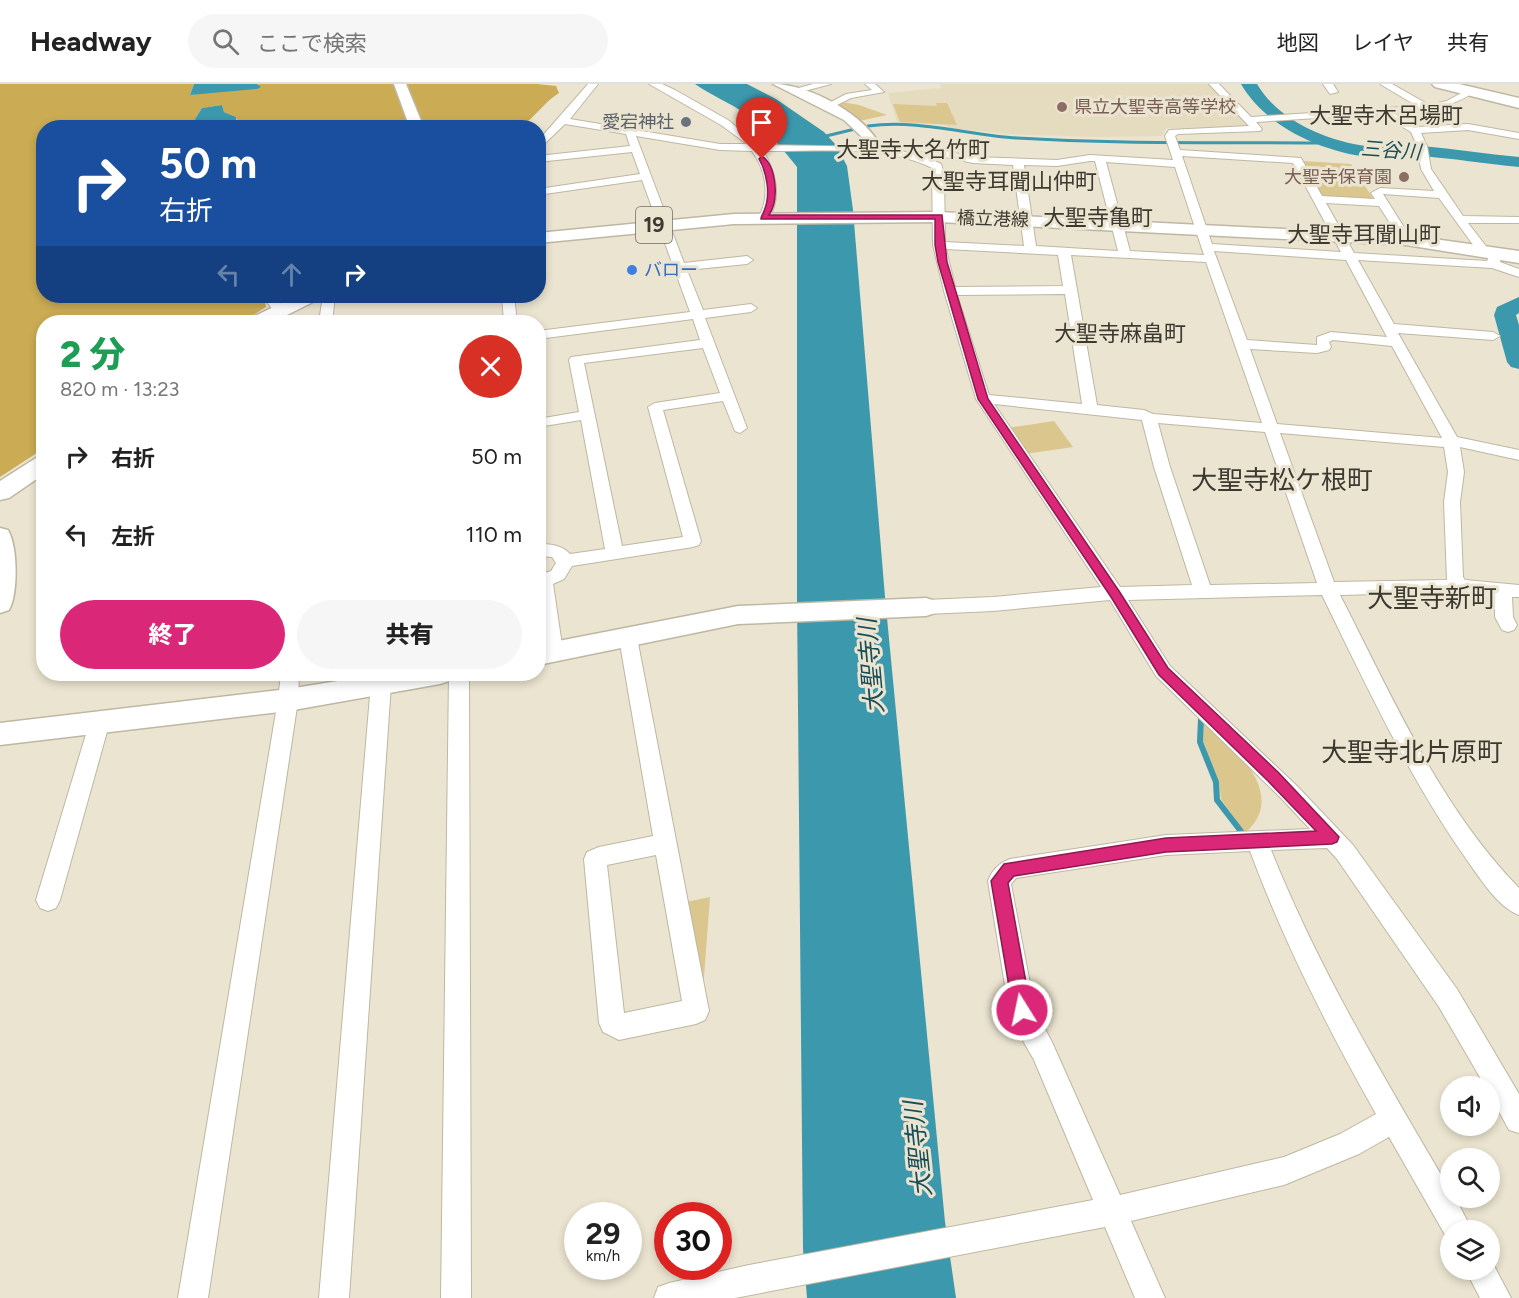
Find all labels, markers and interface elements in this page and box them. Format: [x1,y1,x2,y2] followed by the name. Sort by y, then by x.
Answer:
[188,14,608,68] search box
[30,24,152,58] text: Headway
[209,25,242,58] icon: search
[257,30,367,57] text: ここで検索
[1277,30,1319,55] text: 地図
[1352,30,1414,55] text: レイヤ
[1447,30,1489,55] text: 共有
[1074,96,1236,118] place label: 県立大聖寺高等学校
[736,97,787,159] pin
[1055,100,1069,114] marker: 県立大聖寺高等学校
[1309,102,1463,129] district label: 大聖寺木呂場町
[745,106,778,139] icon: arrive
[602,111,674,133] place label: 愛宕神社
[679,115,693,129] marker: 愛宕神社
[836,136,990,163] district label: 大聖寺大名竹町
[1360,136,1424,164] water label: 三谷川
[159,138,257,189] text: 50 m
[60,144,138,222] icon: right
[1284,166,1392,188] place label: 大聖寺保育園
[921,168,1097,195] district label: 大聖寺耳聞山仲町
[1397,170,1411,184] marker: 大聖寺保育園
[159,194,213,227] text: 右折
[1043,204,1153,231] district label: 大聖寺亀町
[636,207,672,243] road number: 19
[957,207,1029,231] street label: 橋立港線
[1287,221,1441,248] district label: 大聖寺耳聞山町
[212,258,245,291] icon: left
[275,258,308,291] icon: ahead
[338,258,371,291] icon: right
[644,259,698,281] place label: バロー
[625,263,639,277] marker: バロー
[1054,320,1186,347] district label: 大聖寺麻畠町
[60,333,126,376] text: 2 分
[459,335,522,398] button: close
[60,377,179,401] text: 820 m · 13:23
[60,440,93,473] icon: right
[471,443,522,470] text: 50 m
[111,445,155,472] text: 右折
[1191,464,1373,496] district label: 大聖寺松ケ根町
[60,518,93,551] icon: left
[466,521,522,548] text: 110 m
[111,523,155,550] text: 左折
[1367,582,1497,614] district label: 大聖寺新町
[60,600,285,669] button: 終了
[297,600,522,669] button: 共有
[852,614,889,715] water label: 大聖寺川
[1321,736,1503,768] district label: 大聖寺北片原町
[990,978,1054,1042] position arrow
[1440,1076,1500,1280] map controls
[1440,1076,1500,1136] button: sound
[898,1097,937,1198] water label: 大聖寺川
[1440,1148,1500,1208] button: search
[654,1202,732,1280] speed limit sign: 30
[586,1215,620,1252] text: 29
[1440,1220,1500,1280] button: layers
[586,1247,620,1265] text: km/h

